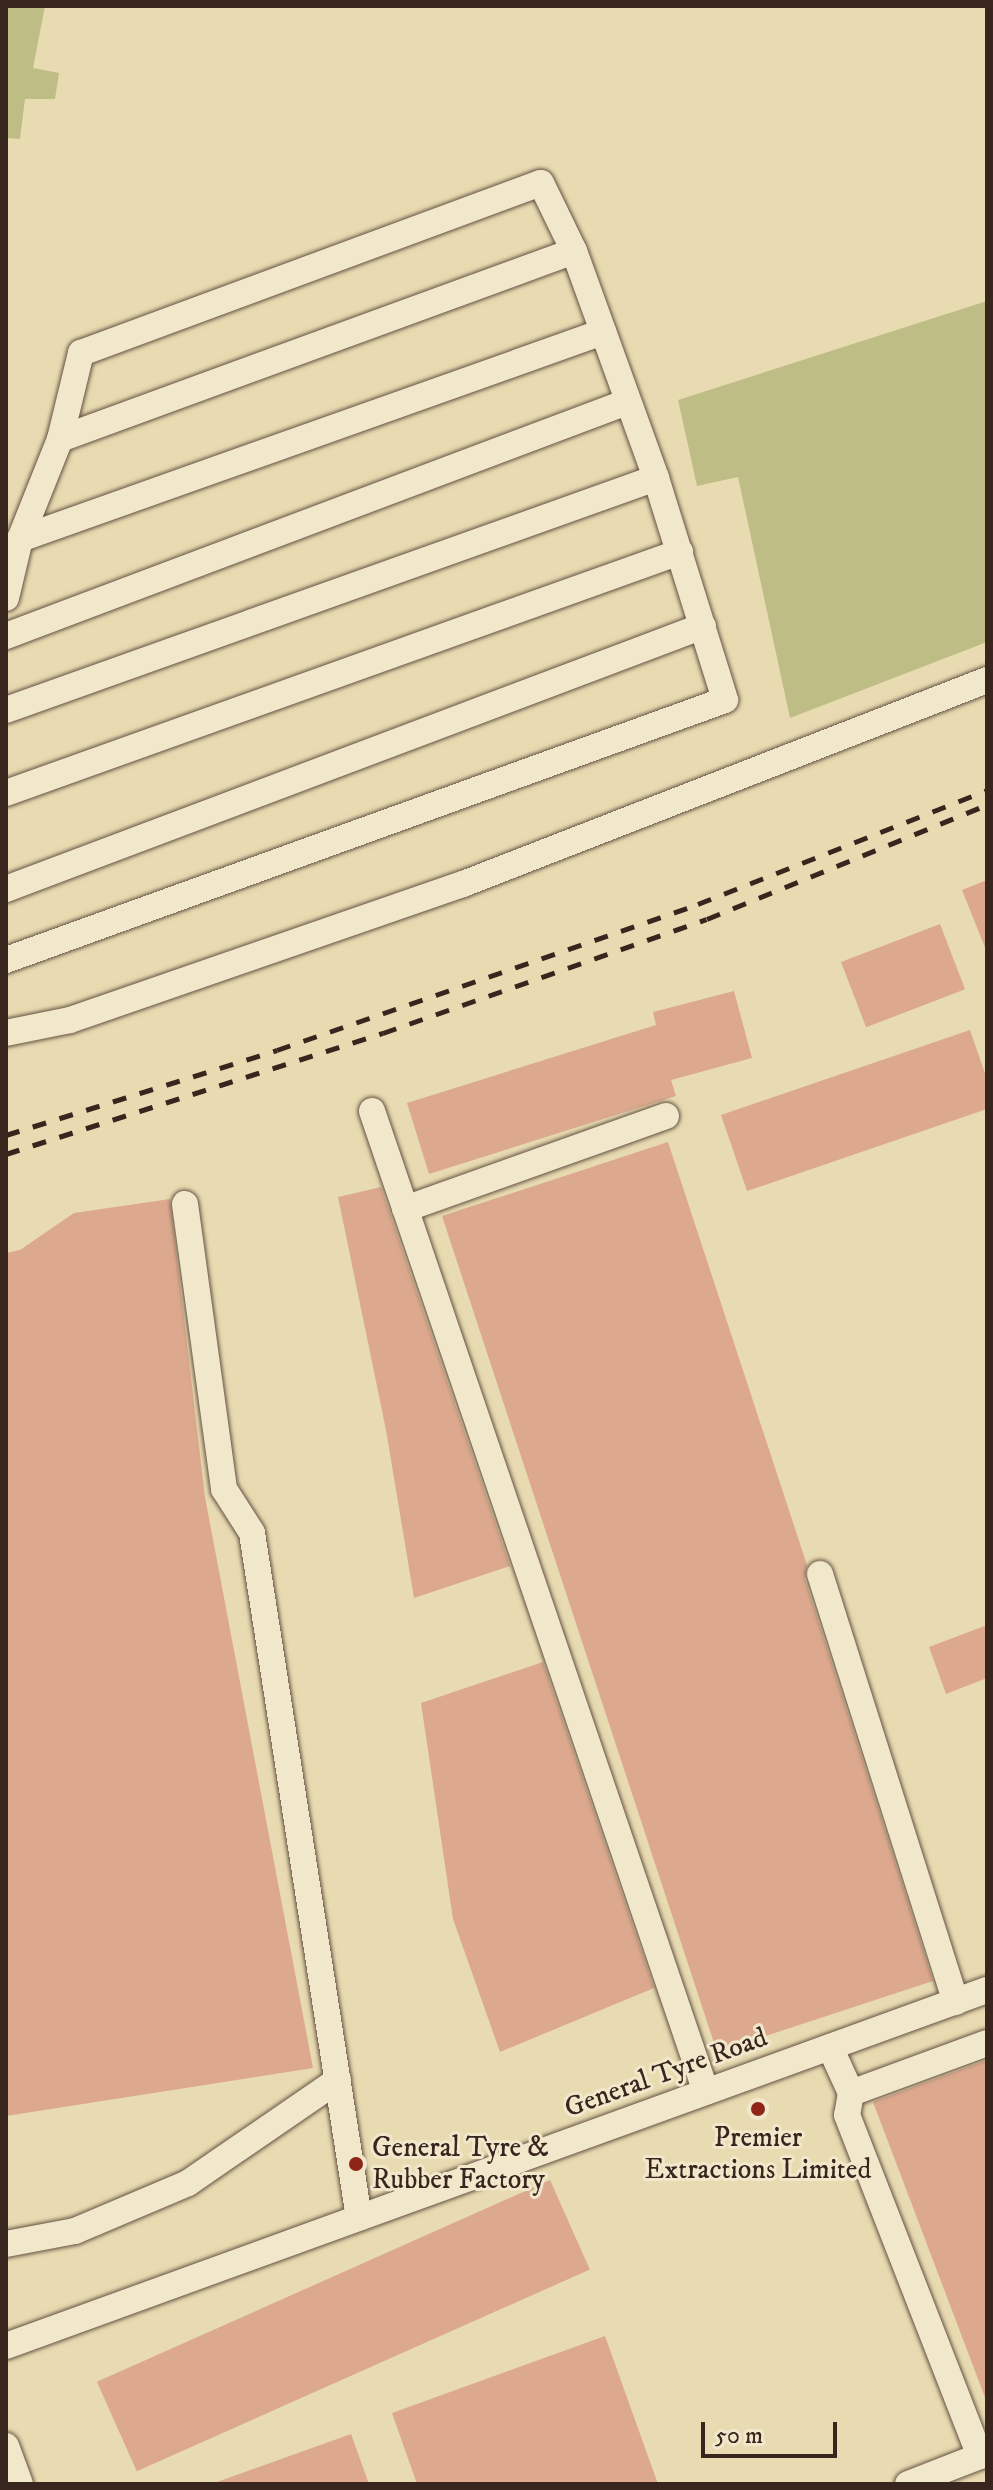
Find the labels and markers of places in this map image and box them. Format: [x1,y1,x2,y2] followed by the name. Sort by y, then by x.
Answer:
[749,2100,767,2118] marker: Premier Extractions Limited
[645,2121,871,2187] place label: Premier Extractions Limited
[372,2131,549,2197] place label: General Tyre & Rubber Factory
[347,2155,365,2173] marker: General Tyre & Rubber Factory

